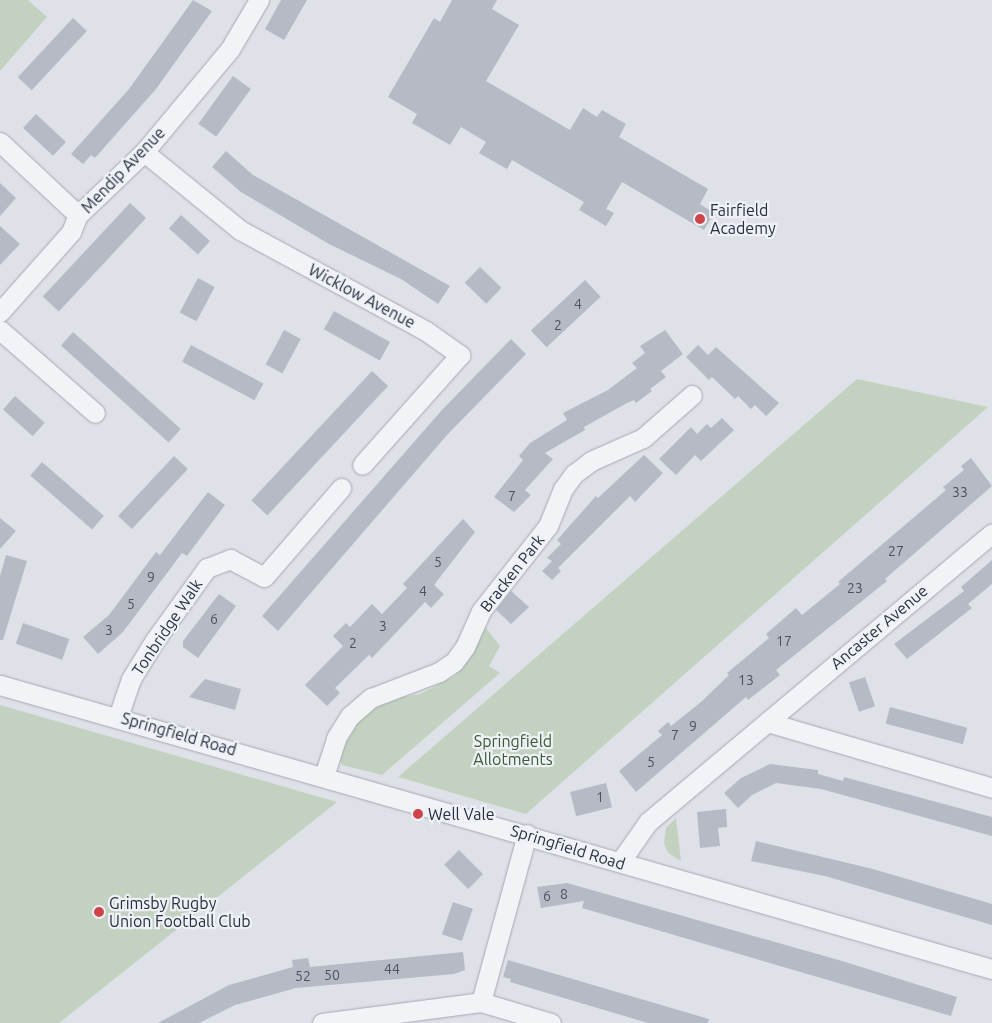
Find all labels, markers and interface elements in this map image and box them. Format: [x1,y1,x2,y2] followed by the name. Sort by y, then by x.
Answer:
[77,123,169,217] street label: Mendip Avenue
[710,200,776,238] place label: Fairfield Academy
[694,213,706,225] marker: Fairfield Academy
[305,260,419,332] street label: Wicklow Avenue
[574,296,582,312] house number: 4
[554,317,562,333] house number: 2
[952,484,968,500] house number: 33
[508,488,516,504] house number: 7
[476,530,548,616] street label: Bracken Park
[888,543,904,559] house number: 27
[434,554,442,570] house number: 5
[147,569,155,585] house number: 9
[128,575,206,679] street label: Tonbridge Walk
[847,580,863,596] house number: 23
[827,581,931,673] street label: Ancaster Avenue
[419,583,427,599] house number: 4
[127,596,135,612] house number: 5
[210,611,218,627] house number: 6
[379,618,387,634] house number: 3
[105,622,113,638] house number: 3
[776,633,792,649] house number: 17
[349,635,357,651] house number: 2
[738,672,754,688] house number: 13
[119,708,239,760] street label: Springfield Road
[689,718,697,734] house number: 9
[671,727,679,743] house number: 7
[473,731,553,769] park label: Springfield Allotments
[647,754,655,770] house number: 5
[596,789,604,805] house number: 1
[428,804,495,824] place label: Well Vale
[412,808,424,820] marker: Well Vale
[508,820,628,874] street label: Springfield Road
[560,886,568,902] house number: 8
[543,888,551,904] house number: 6
[109,893,251,931] place label: Grimsby Rugby Union Football Club
[93,906,105,918] marker: Grimsby Rugby Union Football Club
[384,961,400,977] house number: 44
[324,967,340,983] house number: 50
[295,968,311,984] house number: 52

